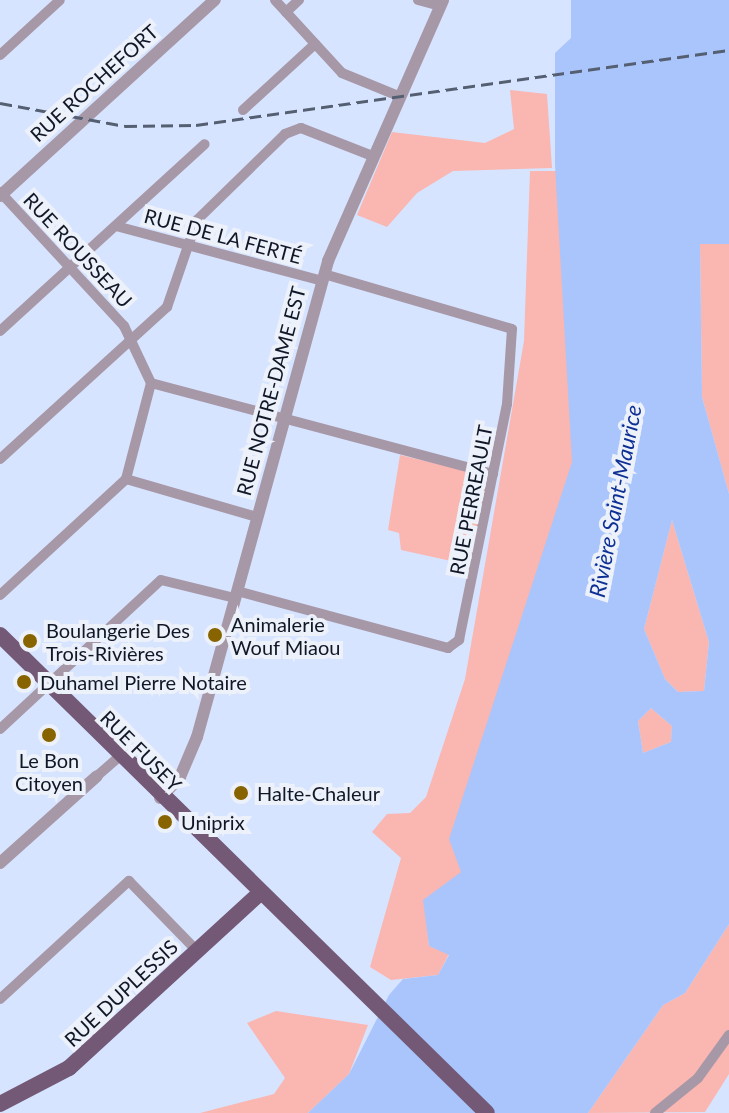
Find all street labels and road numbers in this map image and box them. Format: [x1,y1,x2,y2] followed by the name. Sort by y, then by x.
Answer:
[25,19,163,147] street label: RUE ROCHEFORT
[19,188,137,312] street label: RUE ROUSSEAU
[141,203,305,269] street label: RUE DE LA FERTÉ
[232,284,310,498] street label: RUE NOTRE-DAME EST
[445,423,497,577] street label: RUE PERREAULT
[95,705,187,797] street label: RUE FUSEY
[60,935,182,1051] street label: RUE DUPLESSIS

